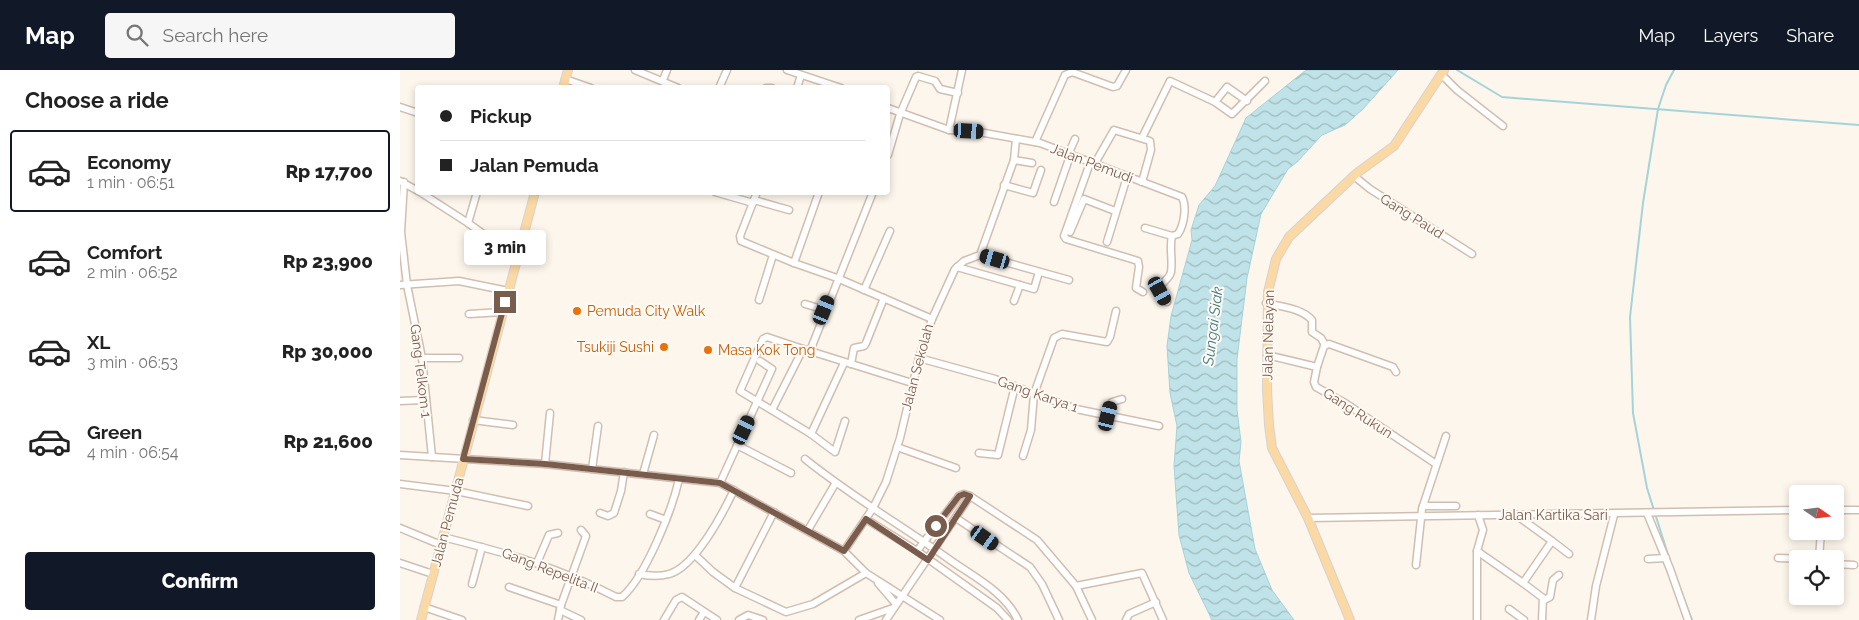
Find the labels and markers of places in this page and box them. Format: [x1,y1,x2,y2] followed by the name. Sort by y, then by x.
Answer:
[587,303,706,319] place label: Pemuda City Walk
[571,305,583,317] marker: Pemuda City Walk
[577,339,654,355] place label: Tsukiji Sushi
[658,341,670,353] marker: Tsukiji Sushi
[718,342,815,358] place label: Masa Kok Tong
[702,344,714,356] marker: Masa Kok Tong

